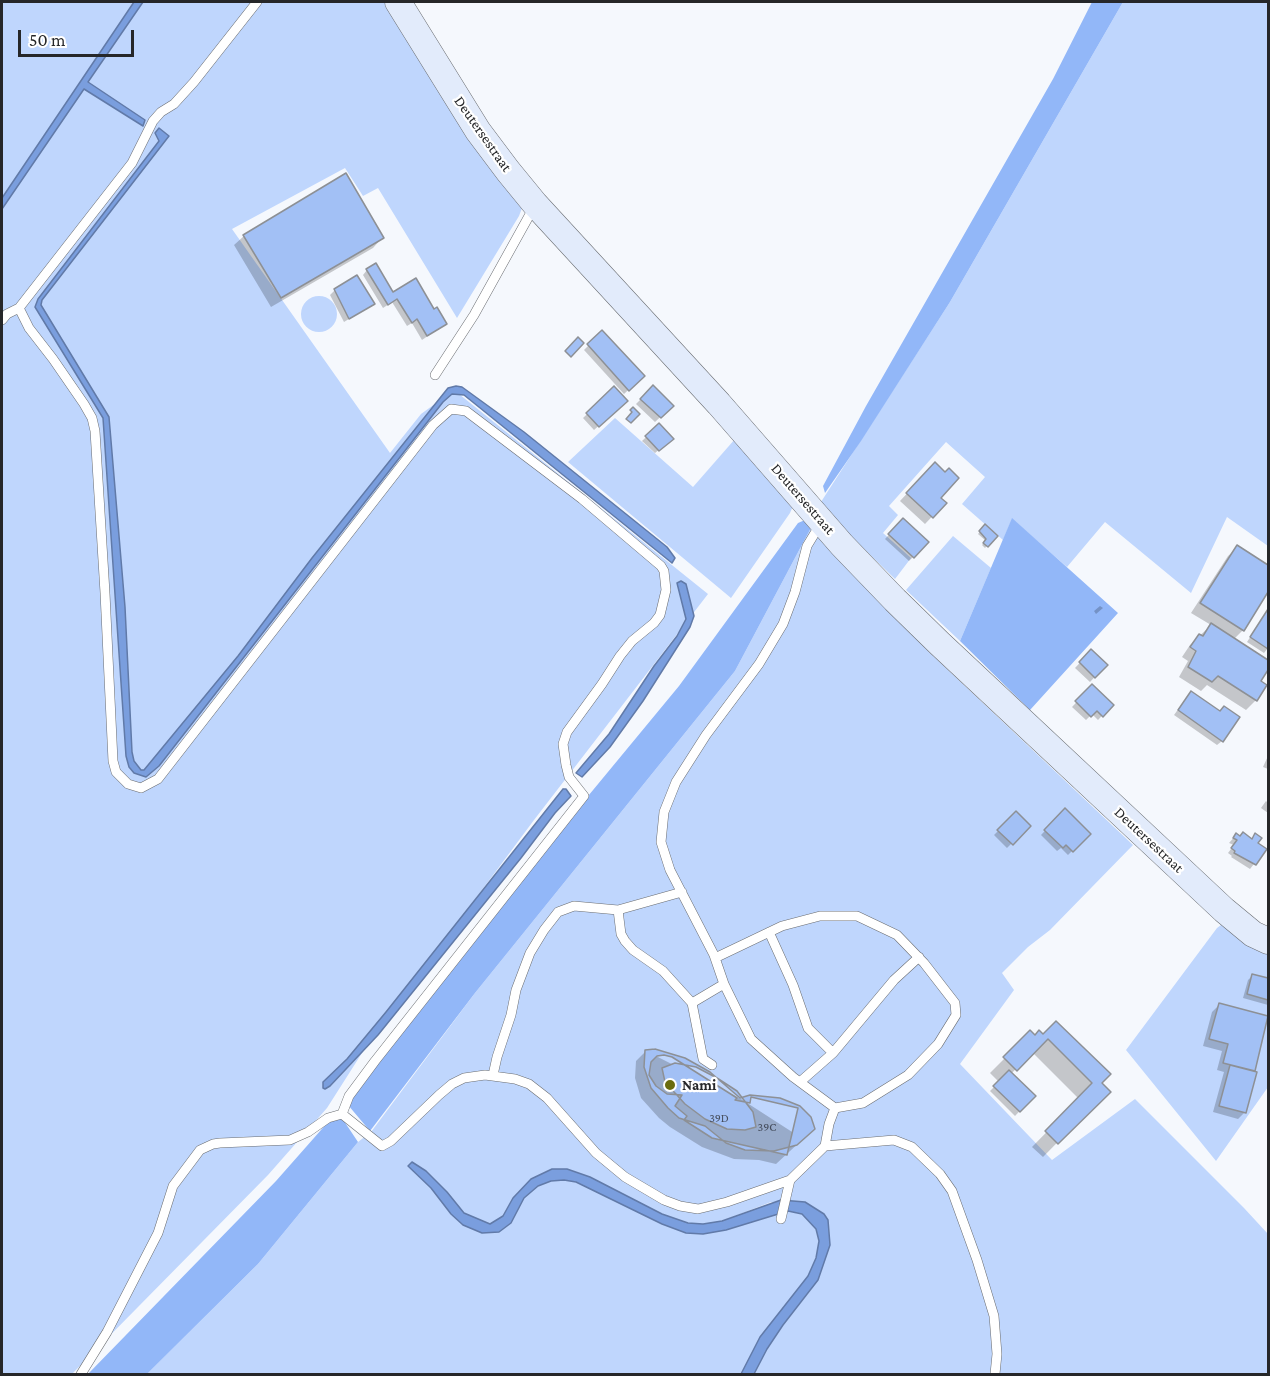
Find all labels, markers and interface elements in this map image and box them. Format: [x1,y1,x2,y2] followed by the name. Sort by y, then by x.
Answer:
[21,18,136,56] scale bar
[29,30,66,50] text: 50 m
[450,93,516,175] street label: Deutersestraat
[767,460,839,538] street label: Deutersestraat
[1111,803,1187,877] street label: Deutersestraat
[682,1076,716,1094] place label: Nami
[663,1078,677,1092] marker: Nami
[709,1111,729,1125] house number: 39D
[758,1120,776,1134] house number: 39C

